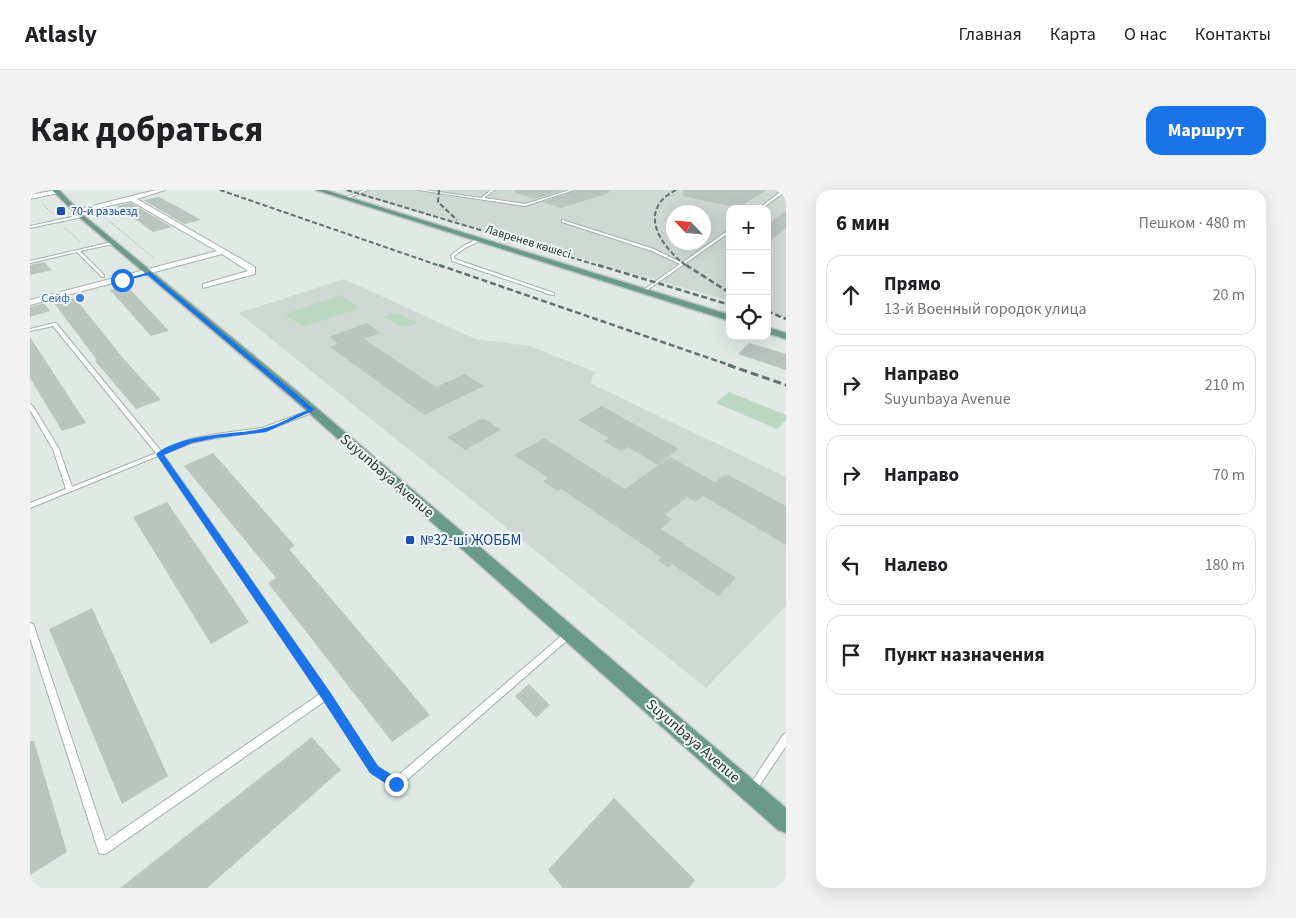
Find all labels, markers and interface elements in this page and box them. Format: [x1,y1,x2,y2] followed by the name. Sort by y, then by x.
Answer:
[25,17,97,52] text: Atlasly
[959,22,1022,47] text: Главная
[1050,22,1096,47] text: Карта
[1124,22,1167,47] text: О нас
[1195,22,1271,47] text: Контакты
[30,105,263,155] text: Как добраться
[1146,106,1266,155] button: Маршрут
[71,203,138,220] place label: 70-й разьезд
[55,205,67,217] marker: 70-й разьезд
[666,205,711,250] north arrow
[726,205,771,340] map controls
[726,205,771,250] button: +
[836,208,890,238] text: 6 мин
[1139,212,1246,234] text: Пешком · 480 m
[483,221,573,263] street label: Лавренев көшесі
[726,250,771,295] button: −
[111,269,134,292] route start
[884,271,941,298] text: Прямо
[837,281,865,309] icon: ahead
[1213,284,1245,306] text: 20 m
[42,290,70,307] place label: Сейф
[74,292,86,304] marker: Сейф
[726,295,771,340] button: locate
[884,298,1087,320] text: 13-й Военный городок улица
[884,361,959,388] text: Направо
[837,371,865,399] icon: right
[1205,374,1245,396] text: 210 m
[884,388,1011,410] text: Suyunbaya Avenue
[335,429,439,523] street label: Suyunbaya Avenue
[837,461,865,489] icon: right
[884,462,959,489] text: Направо
[1213,464,1245,486] text: 70 m
[420,530,521,551] place label: №32-ші ЖОББМ
[404,534,416,546] marker: №32-ші ЖОББМ
[837,551,865,579] icon: left
[884,552,948,579] text: Налево
[1205,554,1245,576] text: 180 m
[837,641,865,669] icon: arrive
[884,642,1045,669] text: Пункт назначения
[641,694,745,788] street label: Suyunbaya Avenue
[385,773,408,796] route end

